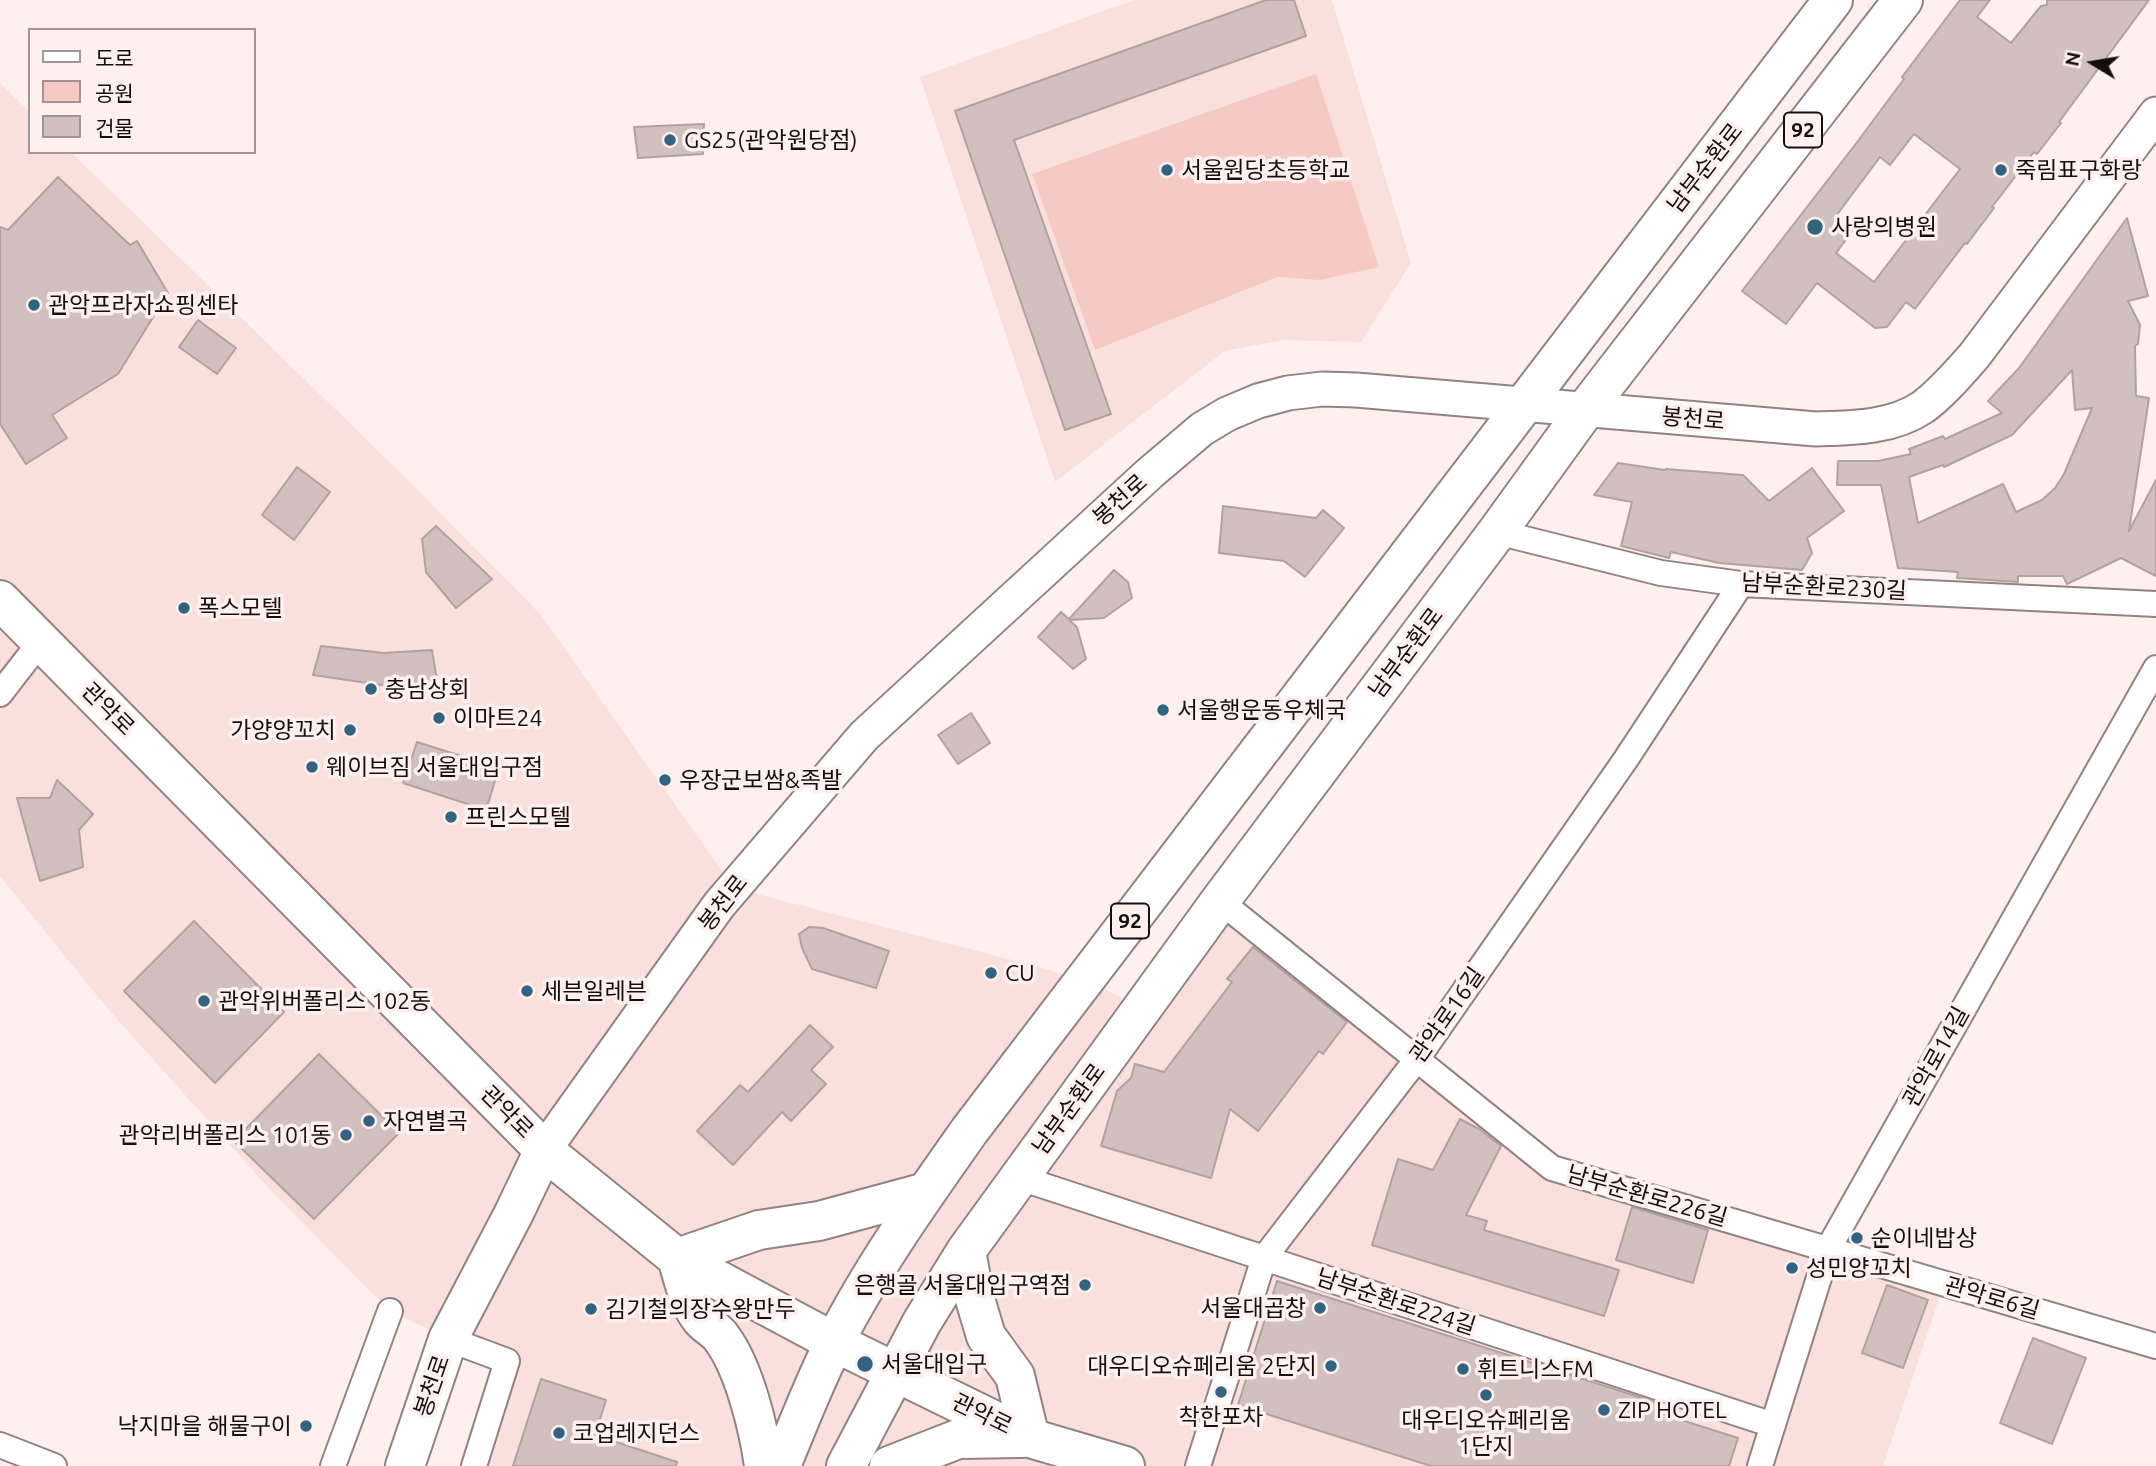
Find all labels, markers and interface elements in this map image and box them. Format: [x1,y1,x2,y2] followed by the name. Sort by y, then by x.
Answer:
[28,28,256,154] legend
[2058,28,2128,98] north arrow
[95,46,134,70] text: 도로
[2060,50,2085,68] text: N
[95,81,134,105] text: 공원
[1784,113,1822,148] road number: 92
[95,116,134,140] text: 건물
[1662,118,1748,218] street label: 남부순환로
[684,126,858,154] place label: GS25(관악원당점)
[662,132,678,148] marker: GS25(관악원당점)
[1181,156,1350,184] place label: 서울원당초등학교
[2015,156,2142,184] place label: 죽림표구화랑
[1159,162,1175,178] marker: 서울원당초등학교
[1993,162,2009,178] marker: 죽림표구화랑
[1831,213,1937,241] place label: 사랑의병원
[1805,217,1825,237] marker: 사랑의병원
[48,291,238,319] place label: 관악프라자쇼핑센타
[26,297,42,313] marker: 관악프라자쇼핑센타
[1660,402,1726,436] street label: 봉천로
[1087,469,1153,531] street label: 봉천로
[1740,569,1908,605] street label: 남부순환로230길
[198,594,283,622] place label: 폭스모텔
[176,600,192,616] marker: 폭스모텔
[1363,602,1449,704] street label: 남부순환로
[385,675,470,703] place label: 충남상회
[76,677,140,741] street label: 관악로
[363,681,379,697] marker: 충남상회
[1177,696,1346,724] place label: 서울행운동우체국
[1155,702,1171,718] marker: 서울행운동우체국
[453,704,542,732] place label: 이마트24
[431,710,447,726] marker: 이마트24
[230,716,336,744] place label: 가양양꼬치
[342,722,358,738] marker: 가양양꼬치
[326,753,543,781] place label: 웨이브짐 서울대입구점
[304,759,320,775] marker: 웨이브짐 서울대입구점
[679,766,842,794] place label: 우장군보쌈&족발
[657,772,673,788] marker: 우장군보쌈&족발
[465,803,571,831] place label: 프린스모텔
[443,809,459,825] marker: 프린스모텔
[693,869,753,937] street label: 봉천로
[1111,904,1149,939] road number: 92
[1005,959,1035,987] place label: CU
[1404,962,1490,1068] street label: 관악로16길
[983,965,999,981] marker: CU
[541,977,647,1005] place label: 세븐일레븐
[519,983,535,999] marker: 세븐일레븐
[218,987,431,1015] place label: 관악위버폴리스 102동
[196,993,212,1009] marker: 관악위버폴리스 102동
[1897,1002,1975,1112] street label: 관악로14길
[1027,1058,1111,1160] street label: 남부순환로
[475,1080,539,1144] street label: 관악로
[383,1107,468,1135] place label: 자연별곡
[361,1113,377,1129] marker: 자연별곡
[119,1121,332,1149] place label: 관악리버폴리스 101동
[338,1127,354,1143] marker: 관악리버폴리스 101동
[1563,1160,1731,1232] street label: 남부순환로226길
[1871,1224,1977,1252] place label: 순이네밥상
[1849,1230,1865,1246] marker: 순이네밥상
[1806,1254,1912,1282] place label: 성민양꼬치
[1784,1260,1800,1276] marker: 성민양꼬치
[1313,1263,1479,1341] street label: 남부순환로224길
[854,1271,1071,1299] place label: 은행골 서울대입구역점
[1941,1271,2043,1325] street label: 관악로6길
[1077,1277,1093,1293] marker: 은행골 서울대입구역점
[1200,1294,1306,1322] place label: 서울대곱창
[605,1295,795,1323] place label: 김기철의장수왕만두
[1312,1300,1328,1316] marker: 서울대곱창
[583,1301,599,1317] marker: 김기철의장수왕만두
[881,1350,987,1378] place label: 서울대입구
[409,1351,455,1421] street label: 봉천로
[1087,1352,1317,1380] place label: 대우디오슈페리움 2단지
[855,1354,875,1374] marker: 서울대입구
[1477,1355,1594,1383] place label: 휘트니스FM
[1323,1358,1339,1374] marker: 대우디오슈페리움 2단지
[1455,1361,1471,1377] marker: 휘트니스FM
[1213,1384,1229,1400] marker: 착한포차
[1478,1387,1494,1403] marker: 대우디오슈페리움 1단지
[947,1388,1017,1440] street label: 관악로
[1618,1396,1727,1424] place label: ZIP HOTEL
[1596,1402,1612,1418] marker: ZIP HOTEL
[1179,1403,1263,1431] place label: 착한포차
[1401,1406,1571,1460] place label: 대우디오슈페리움 1단지
[117,1412,292,1440] place label: 낙지마을 해물구이
[298,1418,314,1434] marker: 낙지마을 해물구이
[573,1419,700,1447] place label: 코업레지던스
[551,1425,567,1441] marker: 코업레지던스

